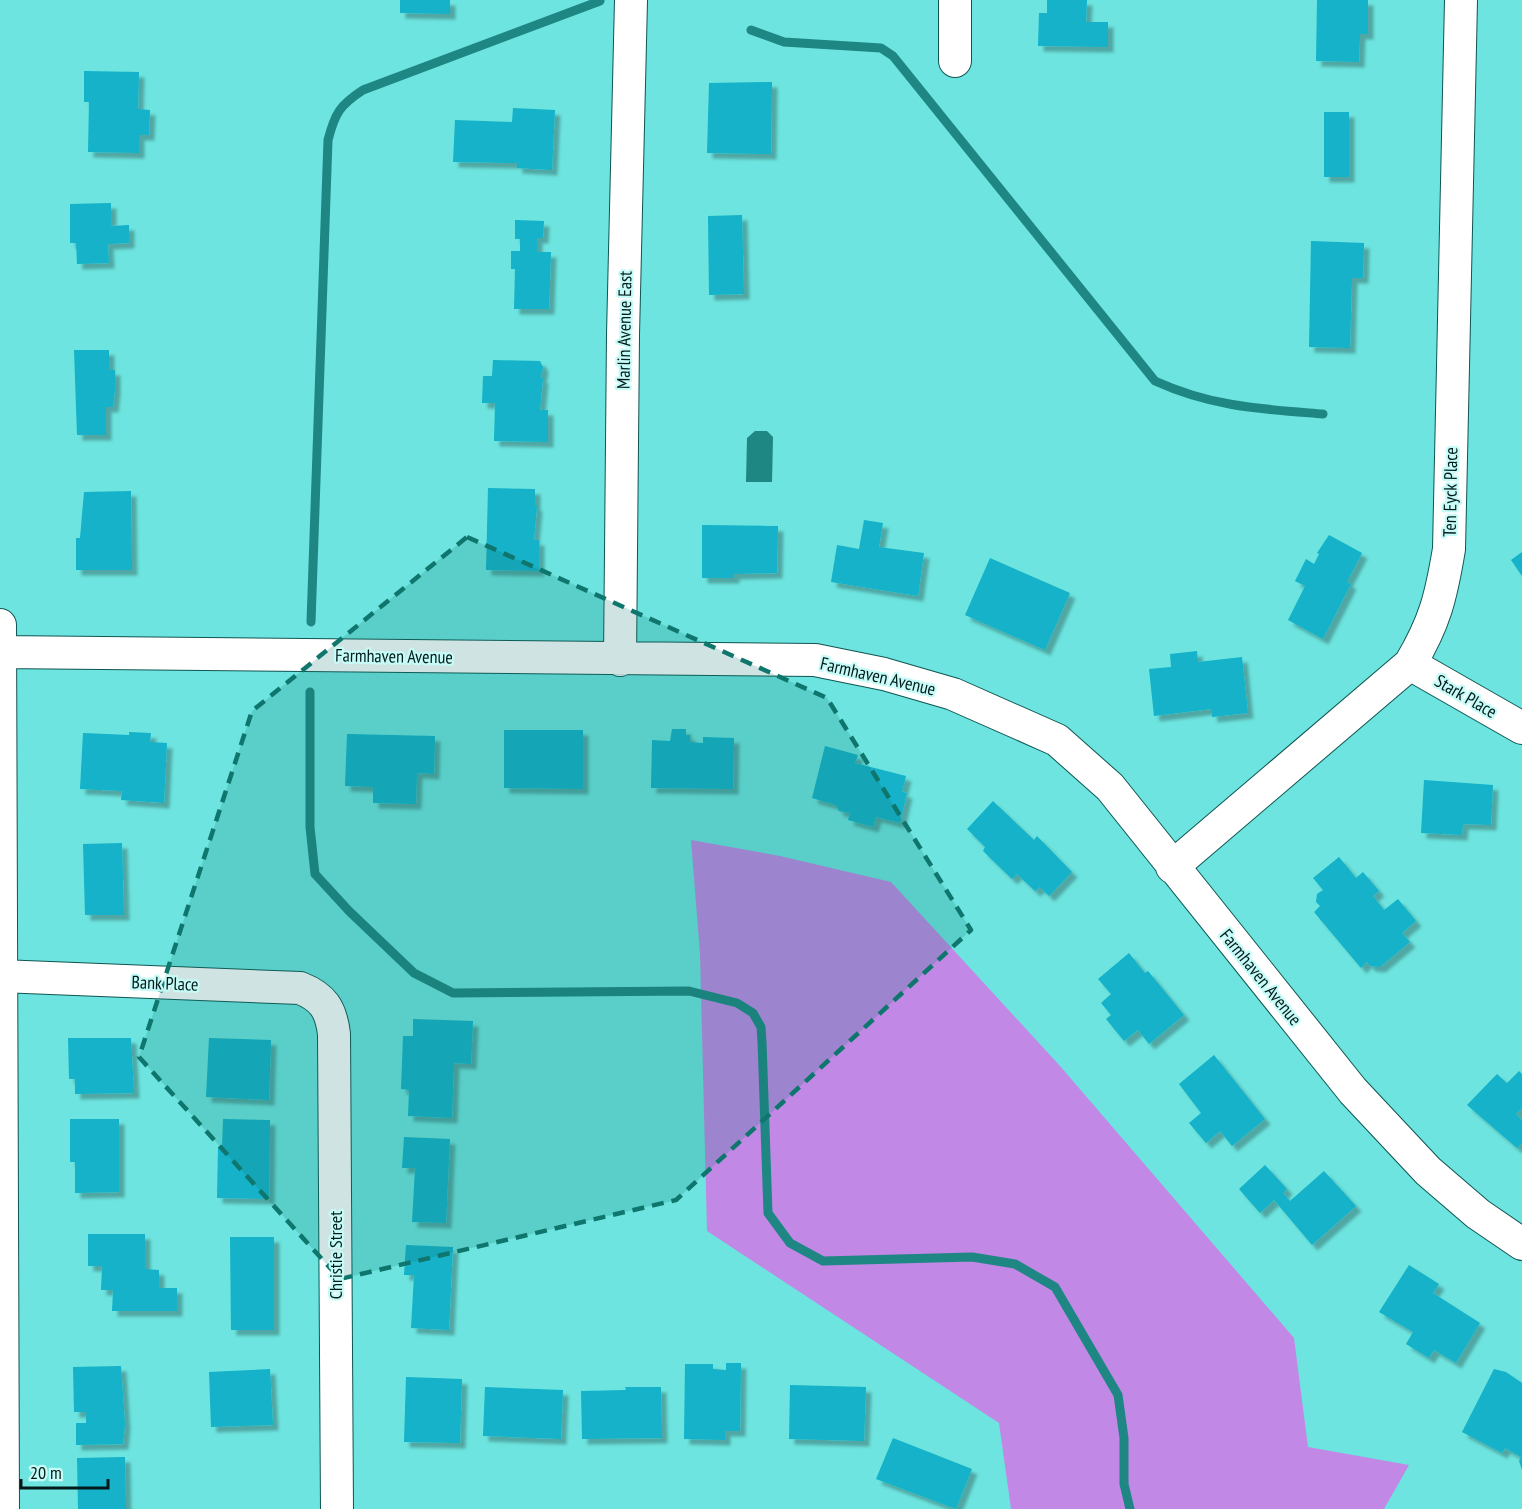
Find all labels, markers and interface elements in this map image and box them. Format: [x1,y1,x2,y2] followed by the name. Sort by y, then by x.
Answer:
[611,271,637,389] street label: Marlin Avenue East
[1438,447,1462,537] street label: Ten Eyck Place
[335,643,453,669] street label: Farmhaven Avenue
[818,652,938,700] street label: Farmhaven Avenue
[1431,669,1501,723] street label: Stark Place
[1215,924,1307,1030] street label: Farmhaven Avenue
[131,970,199,996] street label: Bank Place
[324,1211,347,1299] street label: Christie Street
[21,1452,108,1490] scale bar
[30,1461,62,1484] text: 20 m

